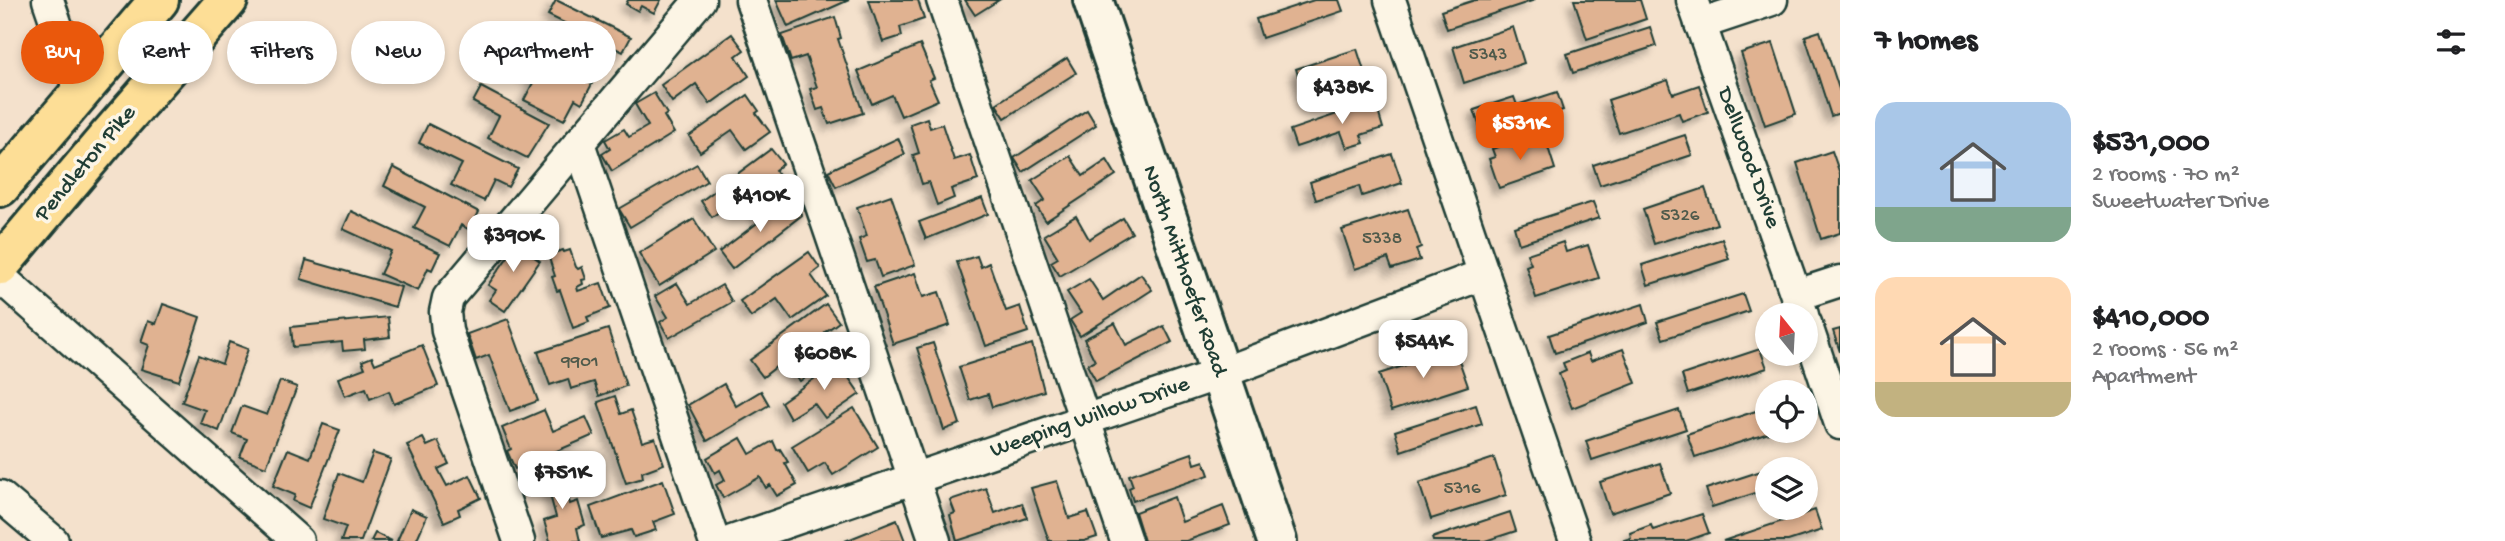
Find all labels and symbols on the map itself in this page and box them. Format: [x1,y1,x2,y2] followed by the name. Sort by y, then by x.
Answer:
[1469,44,1507,67] house number: 5343
[1293,66,1391,126] pin: $438K
[1709,82,1786,233] street label: Dellwood Drive
[29,100,143,228] street label: Pendleton Pike
[1471,102,1569,162] pin: $531K
[1135,162,1233,381] street label: North Mitthoefer Road
[711,174,809,234] pin: $410K
[1661,205,1700,228] house number: 5326
[464,215,562,274] pin: $390K
[1362,228,1402,251] house number: 5338
[1755,303,1818,366] north arrow
[1374,320,1472,380] pin: $544K
[775,332,873,392] pin: $608K
[560,351,599,374] house number: 9901
[987,371,1194,465] street label: Weeping Willow Drive
[513,452,611,511] pin: $751K
[1443,478,1481,501] house number: 5316

